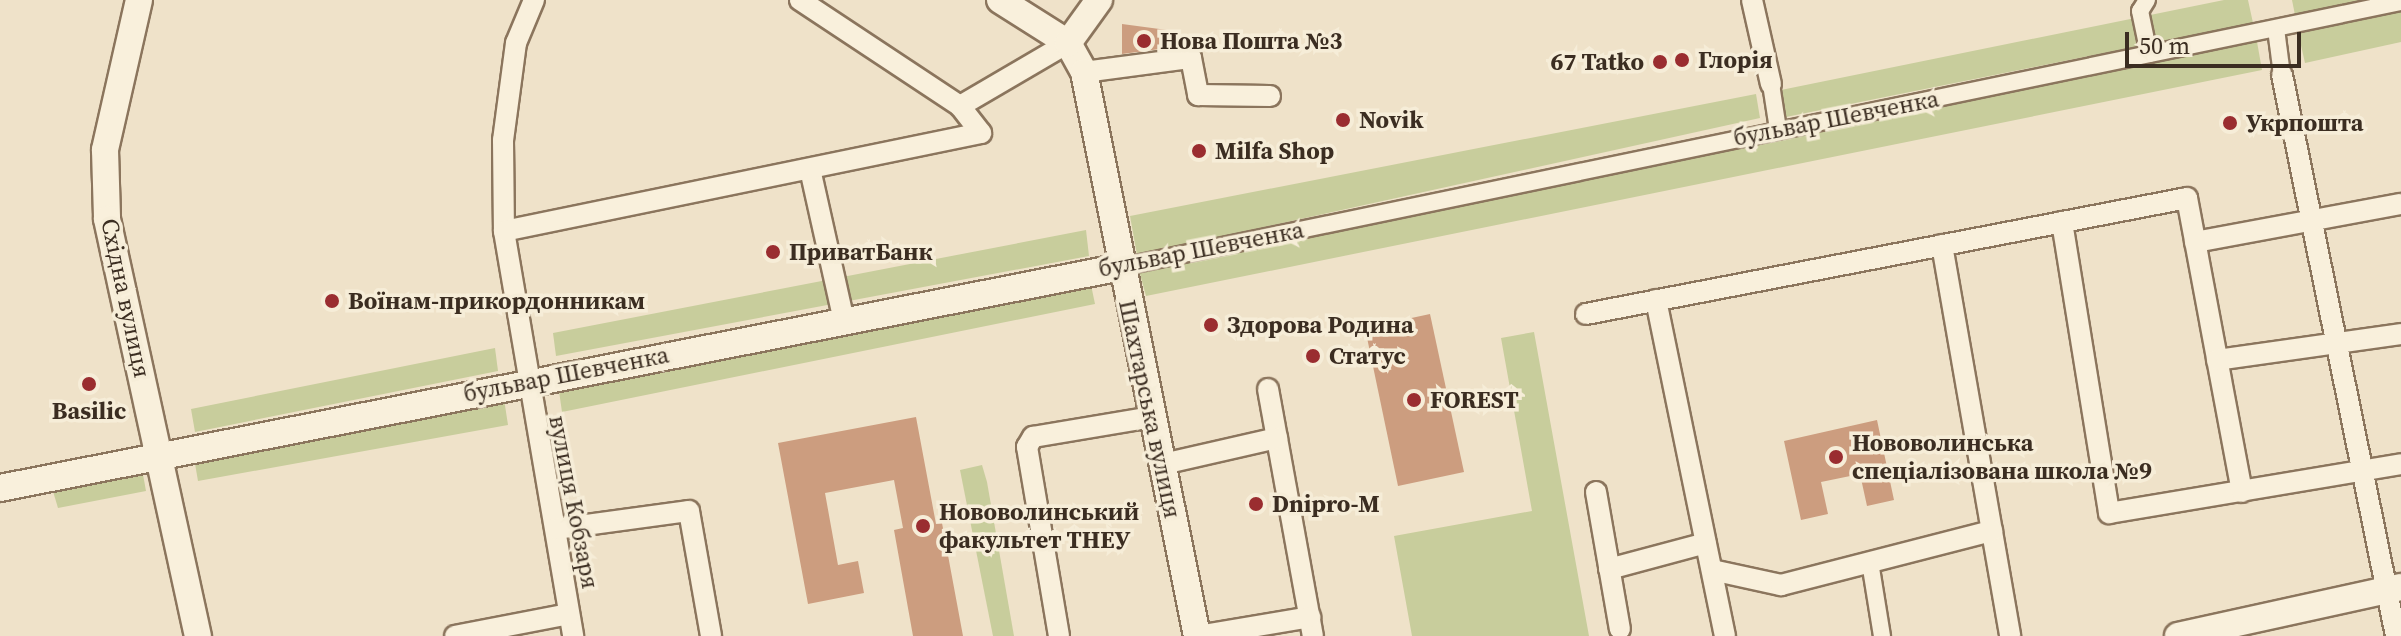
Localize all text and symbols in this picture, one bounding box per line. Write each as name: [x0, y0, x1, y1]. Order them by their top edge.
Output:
scale bar: [2129, 16, 2305, 66]
place label: Нова Пошта №3: [1160, 27, 1343, 55]
text: 50 m: [2139, 29, 2190, 62]
marker: Нова Пошта №3: [1135, 32, 1153, 50]
place label: Глорія: [1698, 46, 1773, 74]
place label: 67 Tatko: [1550, 48, 1644, 76]
marker: Глорія: [1673, 51, 1691, 69]
marker: 67 Tatko: [1651, 53, 1669, 71]
street label: бульвар Шевченка: [1731, 84, 1941, 152]
place label: Novik: [1359, 106, 1424, 134]
place label: Укрпошта: [2246, 109, 2364, 137]
marker: Novik: [1334, 111, 1352, 129]
marker: Укрпошта: [2221, 114, 2239, 132]
place label: Milfa Shop: [1215, 137, 1334, 165]
marker: Milfa Shop: [1190, 142, 1208, 160]
street label: бульвар Шевченка: [1096, 215, 1306, 283]
street label: Східна вулиця: [95, 216, 157, 380]
place label: ПриватБанк: [789, 238, 933, 266]
marker: ПриватБанк: [764, 243, 782, 261]
place label: Воїнам-прикордонникам: [348, 287, 645, 315]
marker: Воїнам-прикордонникам: [323, 292, 341, 310]
street label: Шахтарська вулиця: [1113, 297, 1187, 521]
place label: Здорова Родина: [1227, 311, 1414, 339]
marker: Здорова Родина: [1202, 316, 1220, 334]
street label: бульвар Шевченка: [461, 340, 671, 408]
place label: Статус: [1329, 342, 1406, 370]
marker: Статус: [1304, 347, 1322, 365]
marker: Basilic: [80, 375, 98, 393]
place label: FOREST: [1430, 386, 1519, 414]
marker: FOREST: [1405, 391, 1423, 409]
place label: Basilic: [52, 397, 126, 425]
street label: вулиця Кобзаря: [543, 413, 605, 591]
place label: Нововолинська спеціалізована школа №9: [1852, 429, 2152, 485]
marker: Нововолинська спеціалізована школа №9: [1827, 448, 1845, 466]
place label: Dnipro-M: [1272, 490, 1380, 518]
marker: Dnipro-M: [1247, 495, 1265, 513]
place label: Нововолинський факультет ТНЕУ: [939, 498, 1139, 554]
marker: Нововолинський факультет ТНЕУ: [914, 517, 932, 535]

